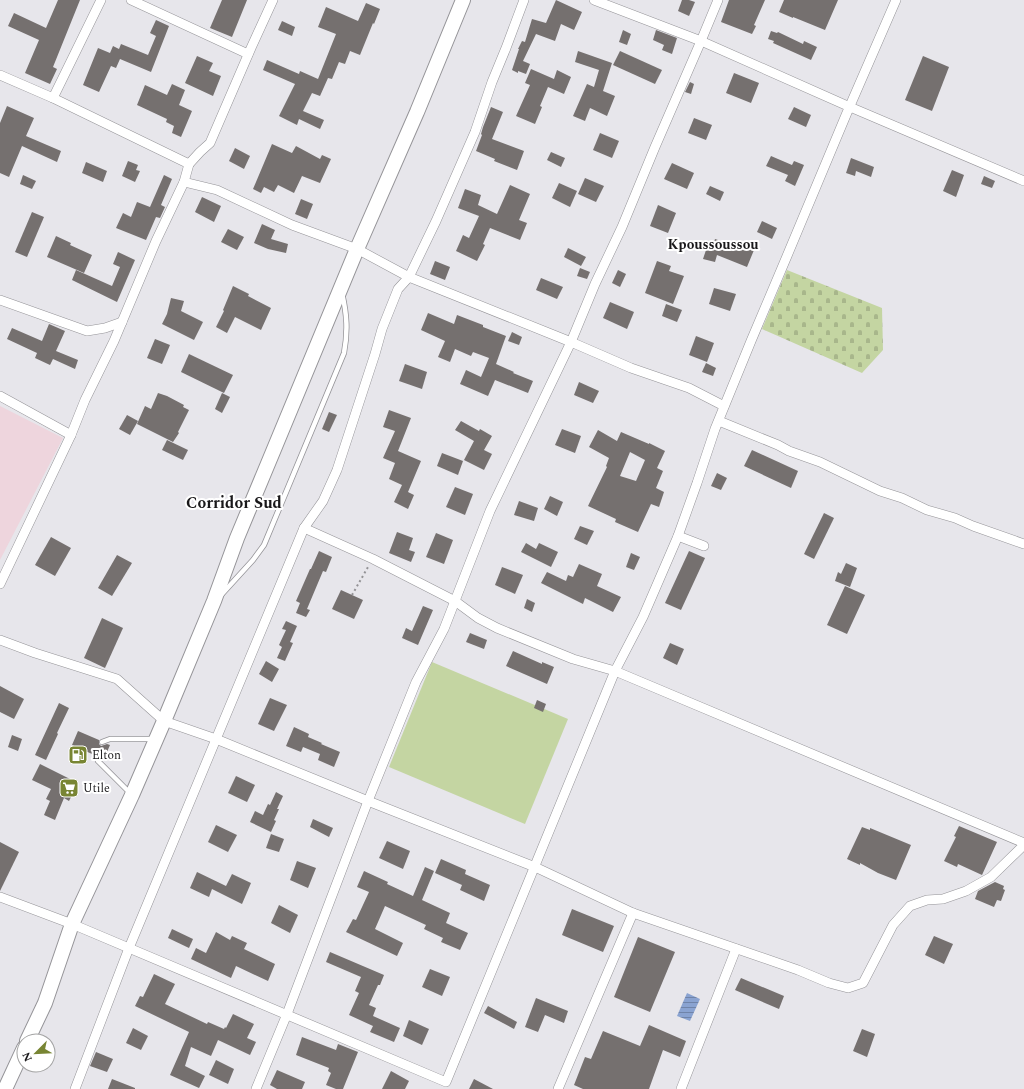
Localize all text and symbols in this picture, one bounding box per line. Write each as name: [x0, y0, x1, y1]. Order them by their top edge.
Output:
district label: Kpoussoussou: [667, 234, 759, 255]
district label: Corridor Sud: [186, 491, 282, 515]
fuel station icon: Elton: [67, 744, 89, 766]
place label: Elton: [92, 746, 121, 765]
supermarket icon: Utile: [58, 777, 80, 799]
place label: Utile: [83, 779, 110, 798]
north arrow: [16, 1033, 56, 1073]
text: N: [18, 1049, 37, 1064]

